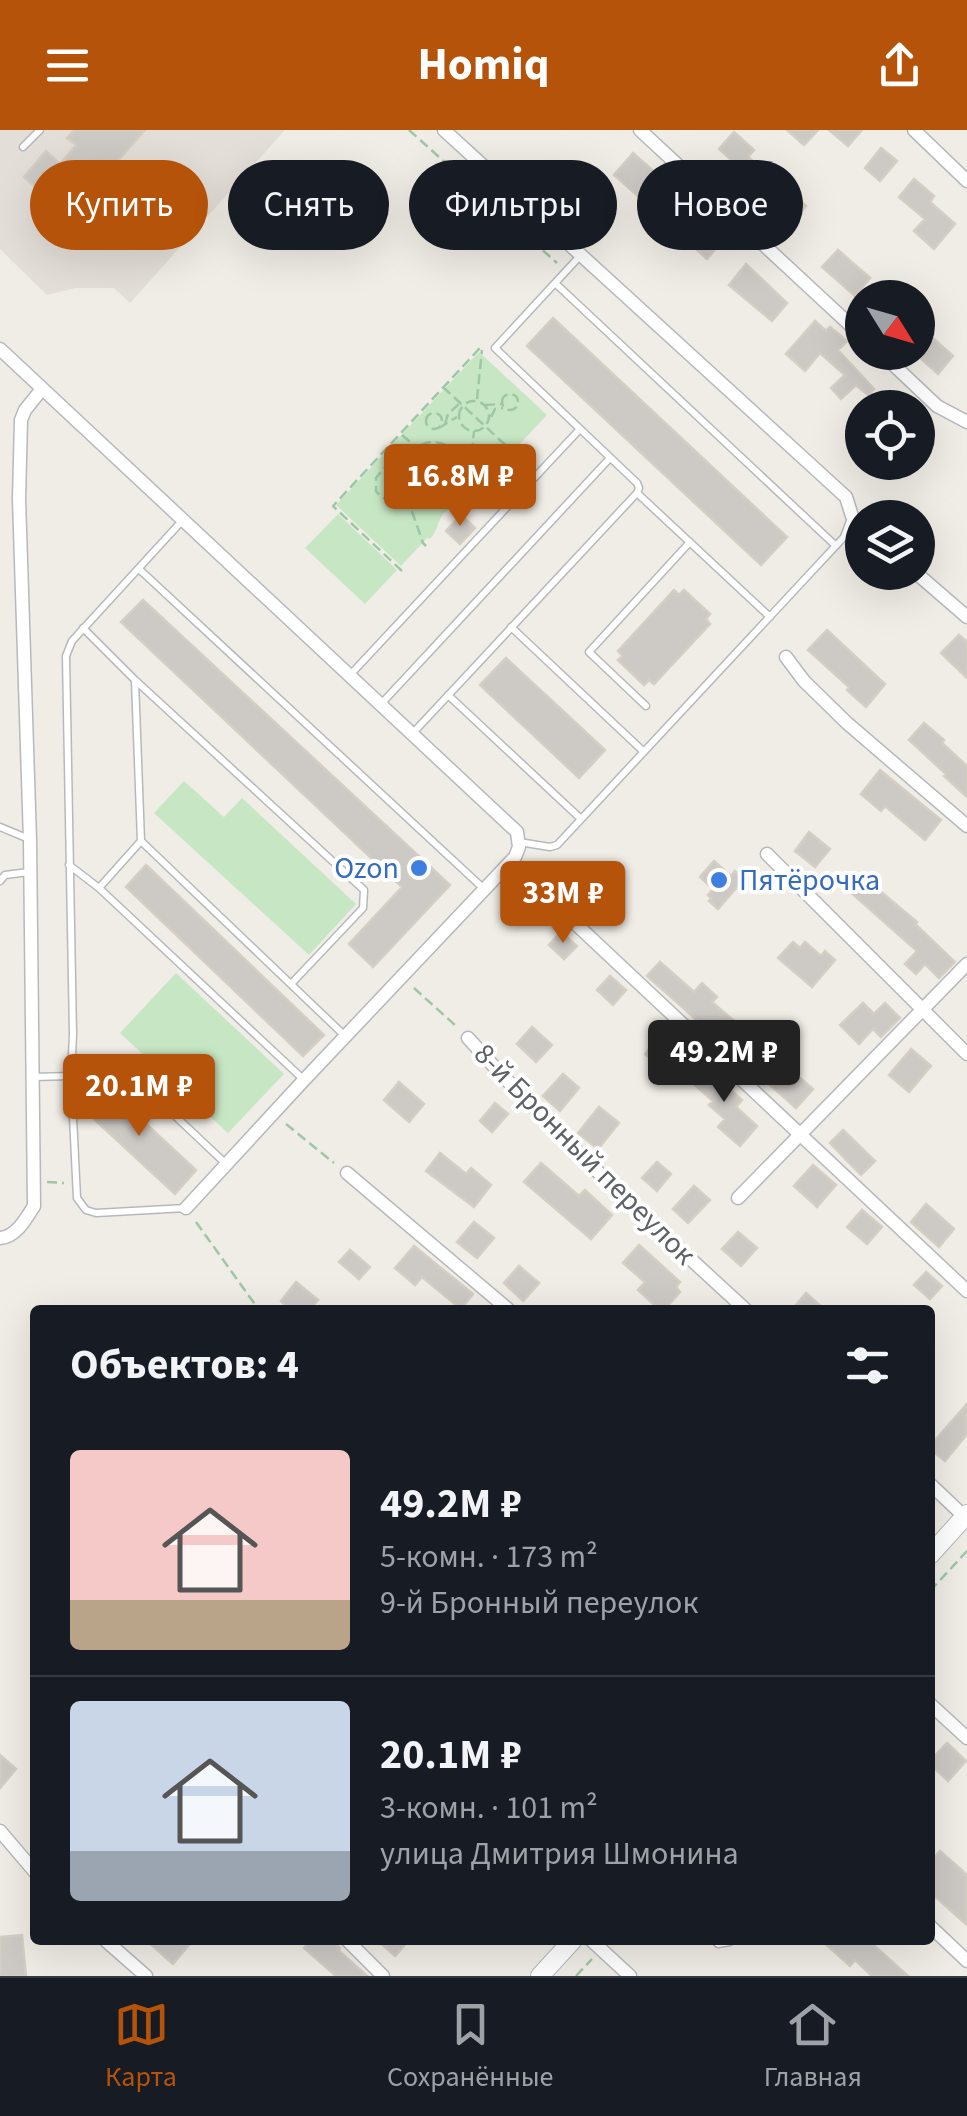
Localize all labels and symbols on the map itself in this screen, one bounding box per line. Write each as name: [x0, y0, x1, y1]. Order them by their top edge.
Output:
north arrow: [845, 280, 935, 370]
pin: 16.8M ₽: [368, 444, 552, 529]
place label: Ozon: [334, 847, 399, 890]
marker: Ozon: [408, 857, 430, 879]
place label: Пятёрочка: [739, 859, 880, 902]
pin: 33M ₽: [493, 861, 633, 946]
marker: Пятёрочка: [708, 869, 730, 891]
pin: 49.2M ₽: [632, 1020, 816, 1105]
street label: 8-й Бронный переулок: [464, 1034, 705, 1275]
pin: 20.1M ₽: [47, 1054, 231, 1139]

